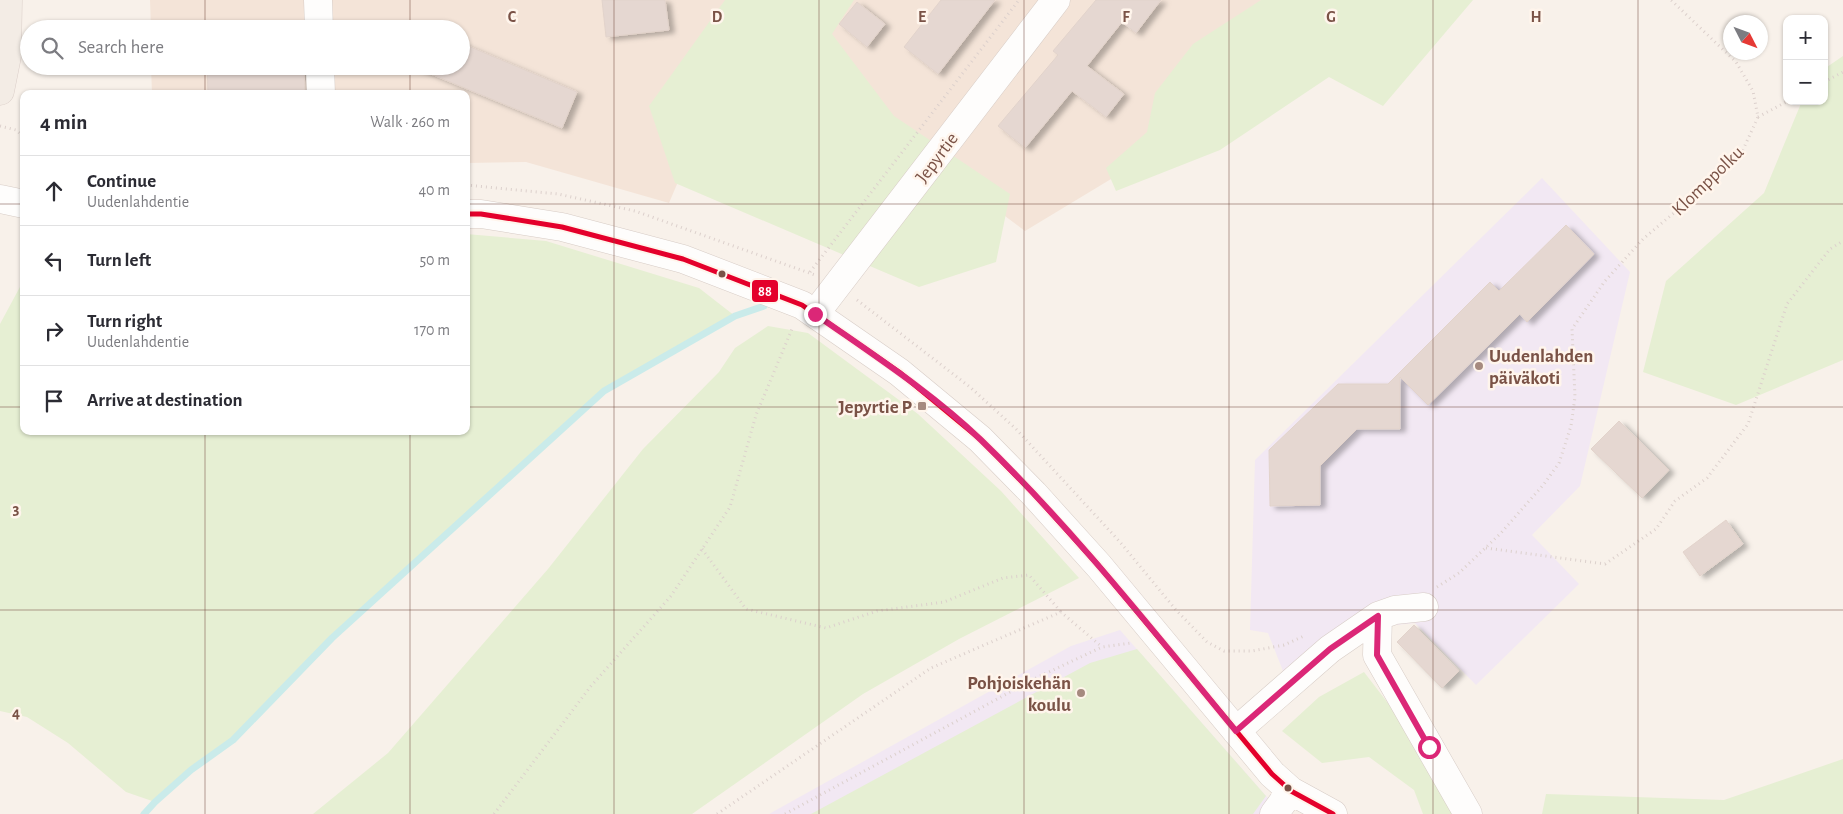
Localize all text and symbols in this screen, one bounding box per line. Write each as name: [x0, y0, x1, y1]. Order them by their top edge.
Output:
text: C: [508, 9, 517, 25]
text: D: [712, 9, 723, 25]
text: E: [918, 9, 926, 25]
text: F: [1122, 9, 1130, 25]
text: G: [1326, 9, 1336, 25]
text: H: [1530, 9, 1542, 25]
north arrow: [1723, 15, 1768, 60]
map controls: [1783, 15, 1828, 105]
button: +: [1783, 15, 1828, 60]
search box: [20, 20, 470, 75]
icon: search: [38, 34, 66, 62]
text: Search here: [78, 38, 164, 57]
button: −: [1783, 60, 1828, 105]
text: 4 min: [40, 112, 87, 133]
text: Walk · 260 m: [370, 114, 450, 130]
street label: Jepyrtie: [912, 129, 962, 187]
street label: Klomppolku: [1669, 142, 1748, 220]
text: Continue: [87, 172, 156, 191]
icon: ahead: [40, 177, 68, 205]
text: 40 m: [418, 182, 450, 198]
text: Uudenlahdentie: [87, 194, 189, 210]
icon: left: [40, 247, 68, 275]
text: Turn left: [87, 251, 151, 270]
text: 50 m: [419, 252, 450, 268]
unlabelled marker: [717, 269, 727, 279]
line badge: 88: [751, 279, 779, 303]
text: 88: [758, 285, 772, 299]
route end: [804, 303, 827, 326]
text: Turn right: [87, 312, 162, 331]
icon: right: [40, 317, 68, 345]
text: 170 m: [414, 322, 450, 338]
text: Uudenlahdentie: [87, 334, 189, 350]
place label: Uudenlahden päiväkoti: [1489, 347, 1593, 388]
marker: Uudenlahden päiväkoti: [1473, 360, 1485, 372]
icon: arrive: [40, 387, 68, 415]
text: Arrive at destination: [87, 391, 243, 410]
place label: Jepyrtie P: [839, 398, 912, 417]
marker: Jepyrtie P: [916, 400, 928, 412]
text: 3: [13, 501, 20, 517]
place label: Pohjoiskehän koulu: [967, 674, 1071, 715]
marker: Pohjoiskehän koulu: [1075, 687, 1087, 699]
text: 4: [12, 705, 20, 721]
route start: [1418, 736, 1441, 759]
unlabelled marker: [1283, 783, 1293, 793]

